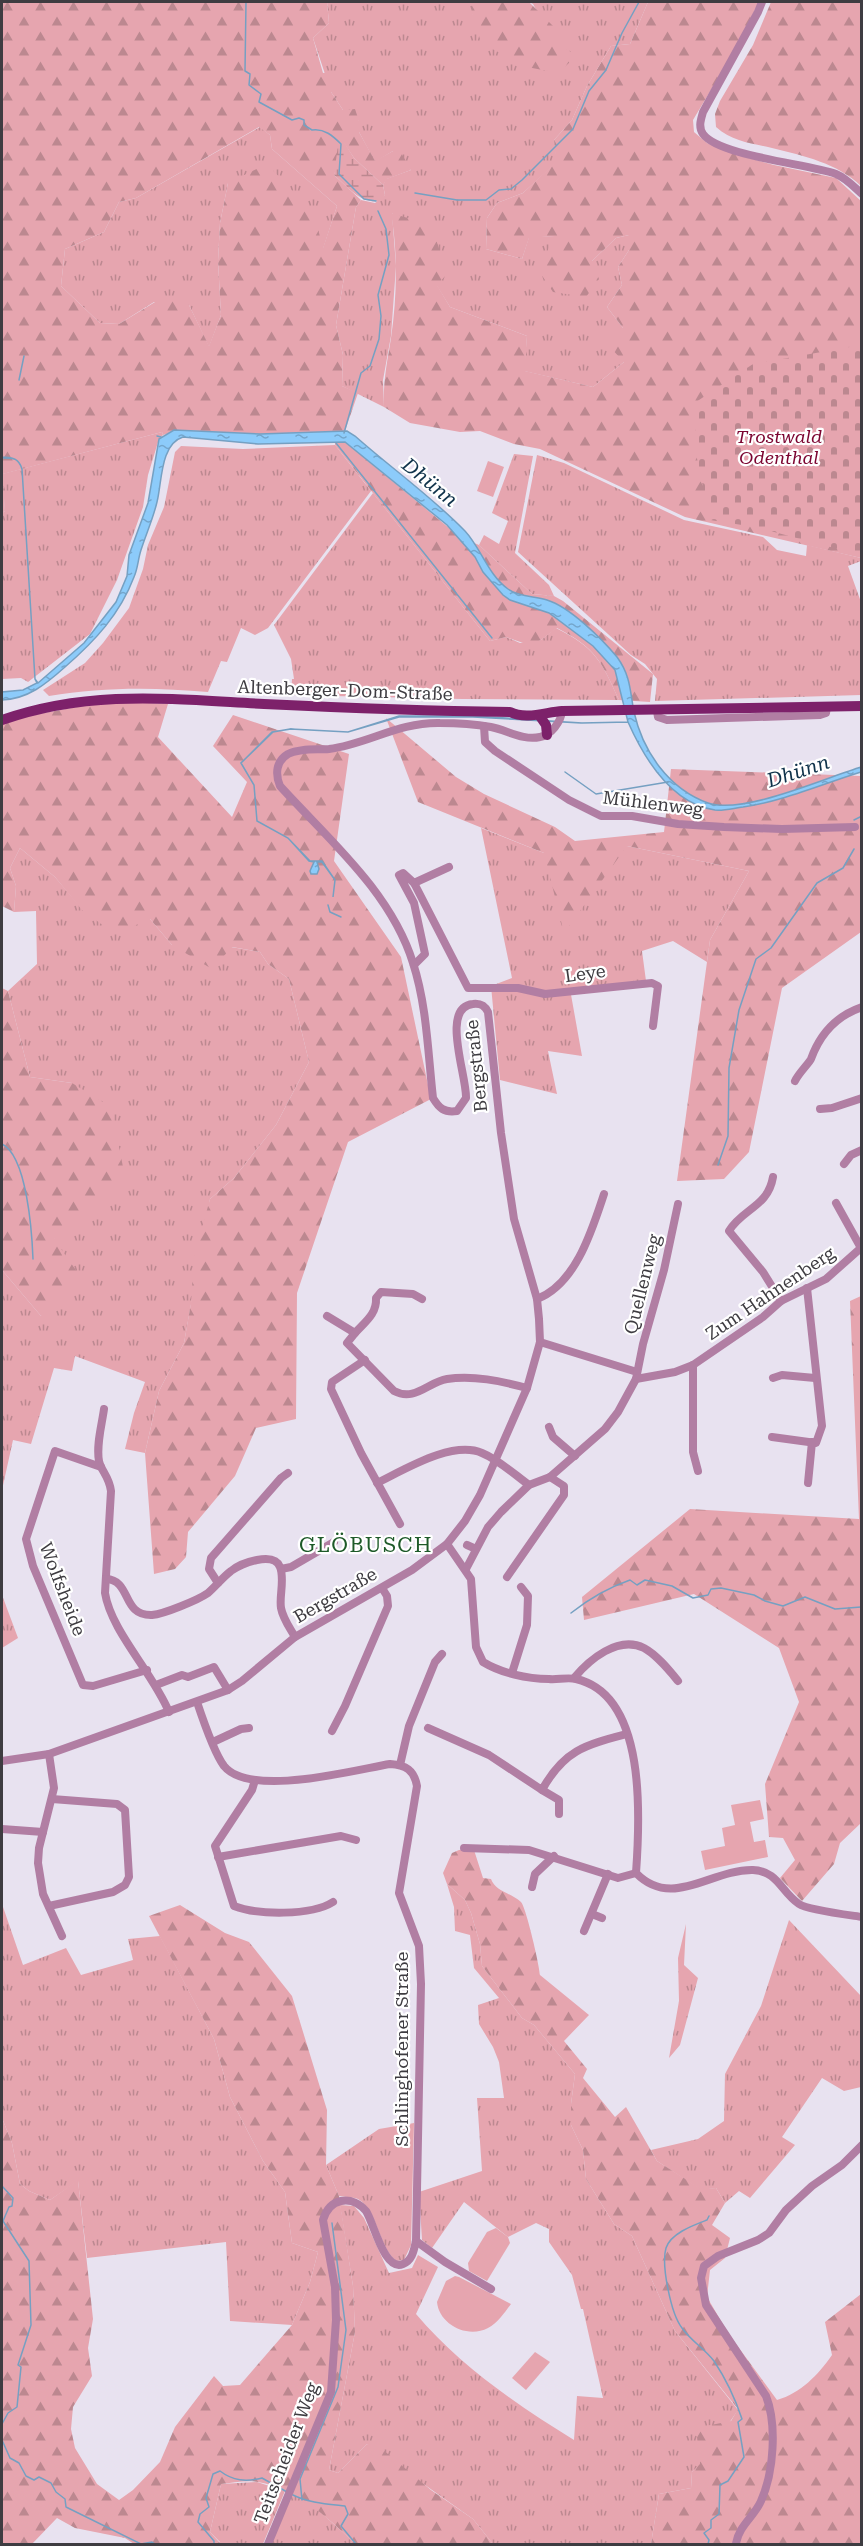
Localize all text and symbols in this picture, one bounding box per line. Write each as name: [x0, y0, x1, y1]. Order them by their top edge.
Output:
park label: Trostwald Odenthal: [736, 426, 822, 468]
water label: Dhünn: [397, 452, 463, 512]
street label: Altenberger-Dom-Straße: [237, 676, 453, 704]
water label: Dhünn: [763, 750, 832, 793]
street label: Mühlenweg: [602, 786, 705, 820]
street label: Leye: [563, 960, 607, 986]
street label: Bergstraße: [461, 1019, 491, 1113]
street label: Quellenweg: [619, 1231, 665, 1336]
street label: Zum Hahnenberg: [701, 1242, 839, 1344]
district label: GLÖBUSCH: [299, 1532, 433, 1557]
street label: Wolfsheide: [36, 1539, 90, 1639]
street label: Bergstraße: [290, 1563, 380, 1627]
street label: Schlinghofener Straße: [391, 1952, 412, 2146]
street label: Teitscheider Weg: [249, 2379, 323, 2527]

